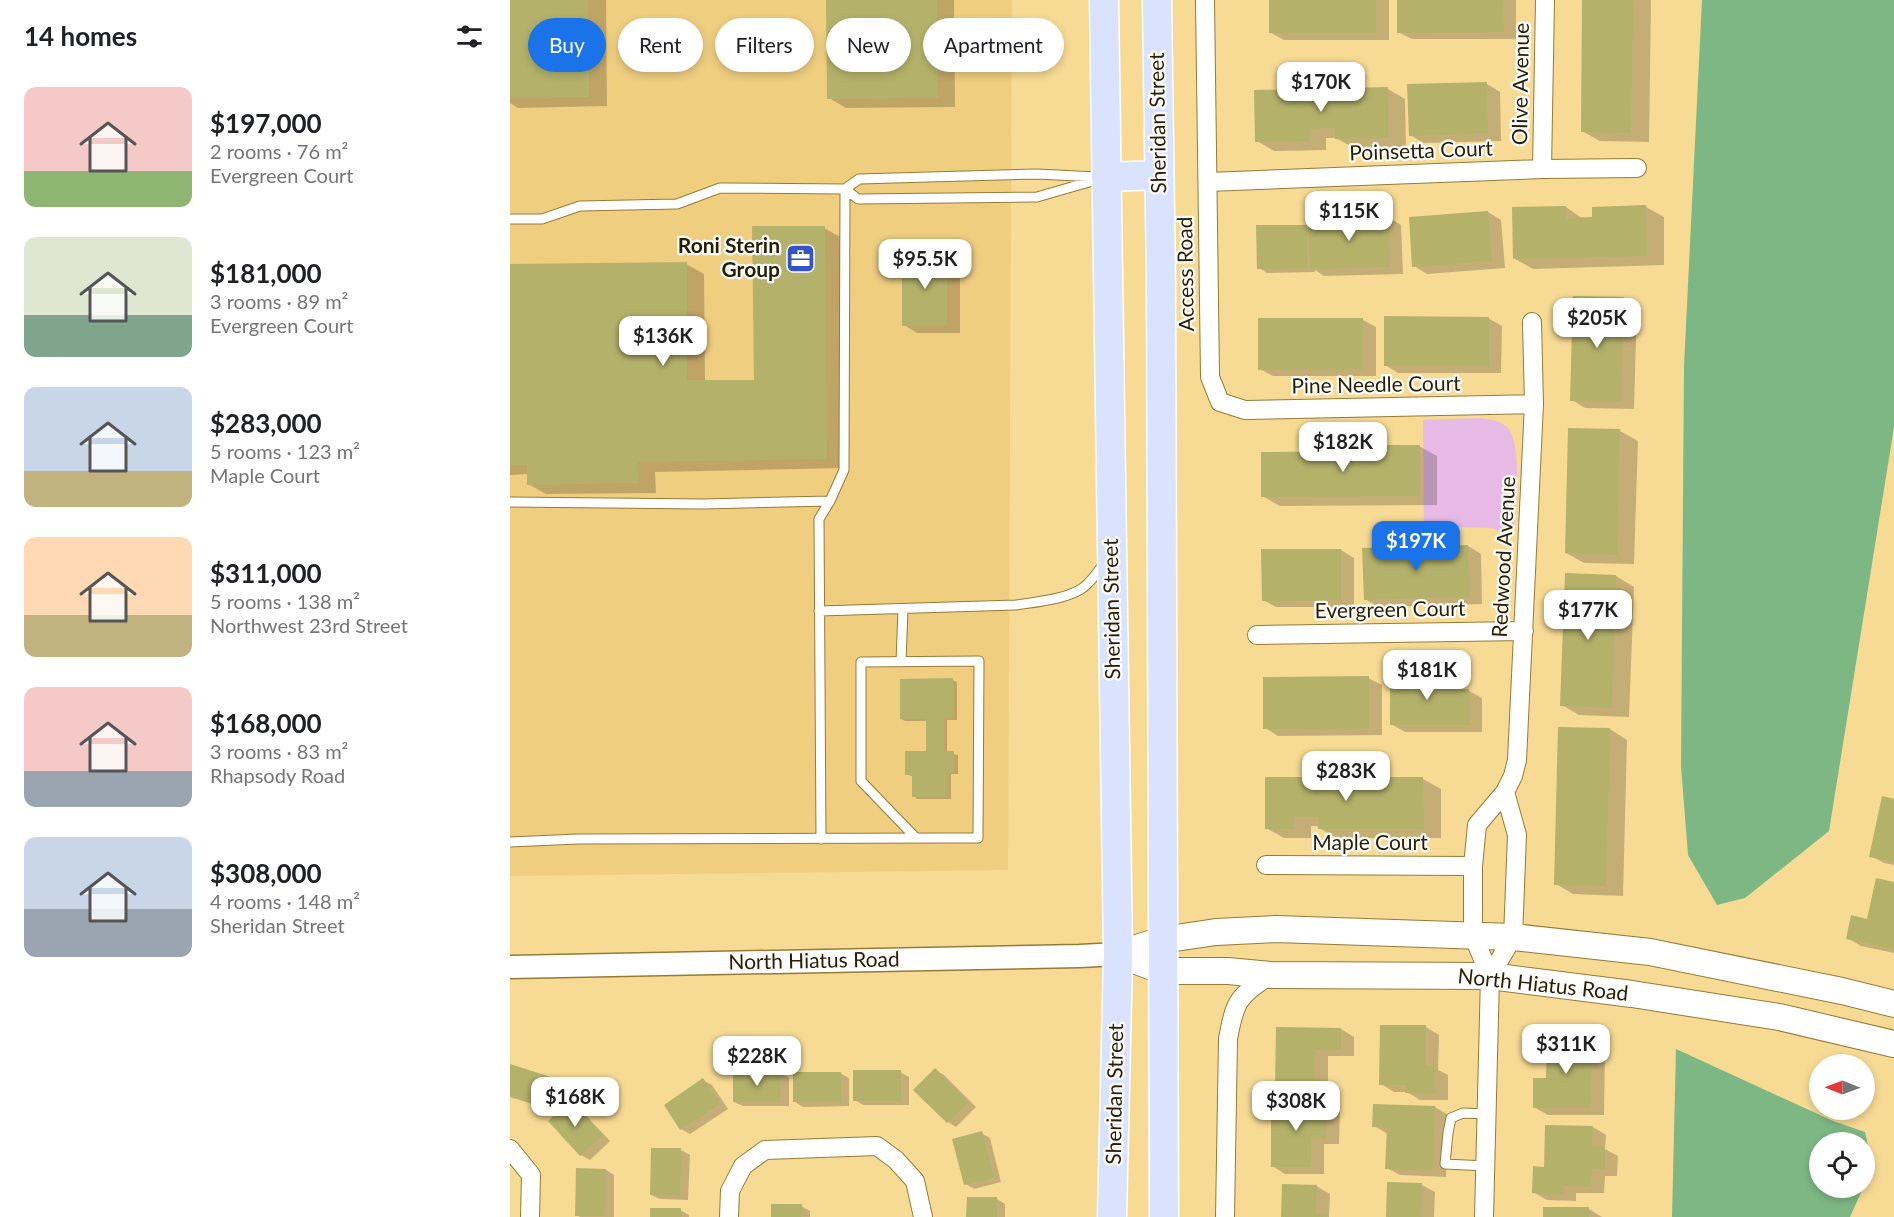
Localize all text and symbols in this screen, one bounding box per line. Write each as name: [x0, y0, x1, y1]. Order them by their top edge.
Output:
chip: Buy: [528, 18, 606, 72]
chip: Rent: [618, 18, 703, 72]
chip: Filters: [715, 18, 814, 72]
chip: New: [826, 18, 911, 72]
chip: Apartment: [923, 18, 1064, 72]
text: 14 homes: [24, 20, 137, 52]
icon: filters: [453, 20, 486, 53]
street label: Olive Avenue: [1506, 23, 1533, 145]
street label: Sheridan Street: [1143, 52, 1170, 194]
pin: $170K: [1279, 62, 1363, 113]
text: $170K: [1291, 69, 1351, 93]
text: $197,000: [210, 107, 322, 139]
icon: home: [72, 111, 144, 183]
street label: Poinsetta Court: [1349, 134, 1494, 164]
text: 2 rooms · 76 m²: [210, 139, 348, 163]
text: Evergreen Court: [210, 163, 354, 187]
pin: $115K: [1307, 191, 1391, 242]
text: $115K: [1319, 198, 1379, 222]
street label: Access Road: [1171, 216, 1198, 332]
place label: Roni Sterin Group: [678, 232, 780, 281]
pin: $95.5K: [876, 239, 974, 290]
office icon: Roni Sterin Group: [785, 242, 817, 274]
text: $95.5K: [893, 246, 957, 270]
text: $181,000: [210, 257, 322, 289]
icon: home: [72, 261, 144, 333]
text: 3 rooms · 89 m²: [210, 289, 348, 313]
pin: $205K: [1555, 298, 1639, 349]
text: $205K: [1567, 305, 1627, 329]
text: Evergreen Court: [210, 313, 354, 337]
pin: $136K: [621, 316, 705, 367]
text: $136K: [633, 323, 693, 347]
street label: Pine Needle Court: [1291, 370, 1461, 397]
text: $283,000: [210, 407, 322, 439]
icon: home: [72, 411, 144, 483]
pin: $182K: [1301, 422, 1385, 473]
text: $182K: [1313, 429, 1373, 453]
text: 5 rooms · 123 m²: [210, 439, 360, 463]
text: Maple Court: [210, 463, 320, 487]
street label: Redwood Avenue: [1486, 476, 1519, 638]
pin: $197K: [1374, 521, 1458, 572]
text: $197K: [1386, 528, 1446, 552]
street label: Sheridan Street: [1097, 538, 1124, 680]
text: $311,000: [210, 557, 322, 589]
icon: home: [72, 561, 144, 633]
text: 5 rooms · 138 m²: [210, 589, 360, 613]
pin: $177K: [1546, 590, 1630, 641]
street label: Evergreen Court: [1314, 595, 1466, 622]
text: $177K: [1558, 597, 1618, 621]
text: Northwest 23rd Street: [210, 613, 408, 637]
pin: $181K: [1385, 650, 1469, 701]
text: $181K: [1397, 657, 1457, 681]
text: $168,000: [210, 707, 322, 739]
icon: home: [72, 711, 144, 783]
text: 3 rooms · 83 m²: [210, 739, 348, 763]
pin: $283K: [1304, 751, 1388, 802]
text: $283K: [1316, 758, 1376, 782]
text: Rhapsody Road: [210, 763, 345, 787]
street label: Maple Court: [1312, 829, 1428, 854]
text: $308,000: [210, 857, 322, 889]
icon: home: [72, 861, 144, 933]
text: 4 rooms · 148 m²: [210, 889, 360, 913]
text: Sheridan Street: [210, 913, 345, 937]
street label: North Hiatus Road: [728, 946, 900, 973]
street label: North Hiatus Road: [1457, 962, 1630, 1005]
street label: Sheridan Street: [1100, 1023, 1127, 1165]
pin: $311K: [1524, 1024, 1608, 1075]
text: $311K: [1536, 1031, 1596, 1055]
pin: $228K: [715, 1036, 799, 1087]
text: $228K: [727, 1043, 787, 1067]
north arrow: [1809, 1054, 1875, 1120]
map controls: [1809, 1054, 1875, 1198]
pin: $168K: [533, 1077, 617, 1128]
pin: $308K: [1254, 1081, 1338, 1132]
text: $168K: [545, 1084, 605, 1108]
text: $308K: [1266, 1088, 1326, 1112]
button: locate: [1809, 1132, 1875, 1198]

